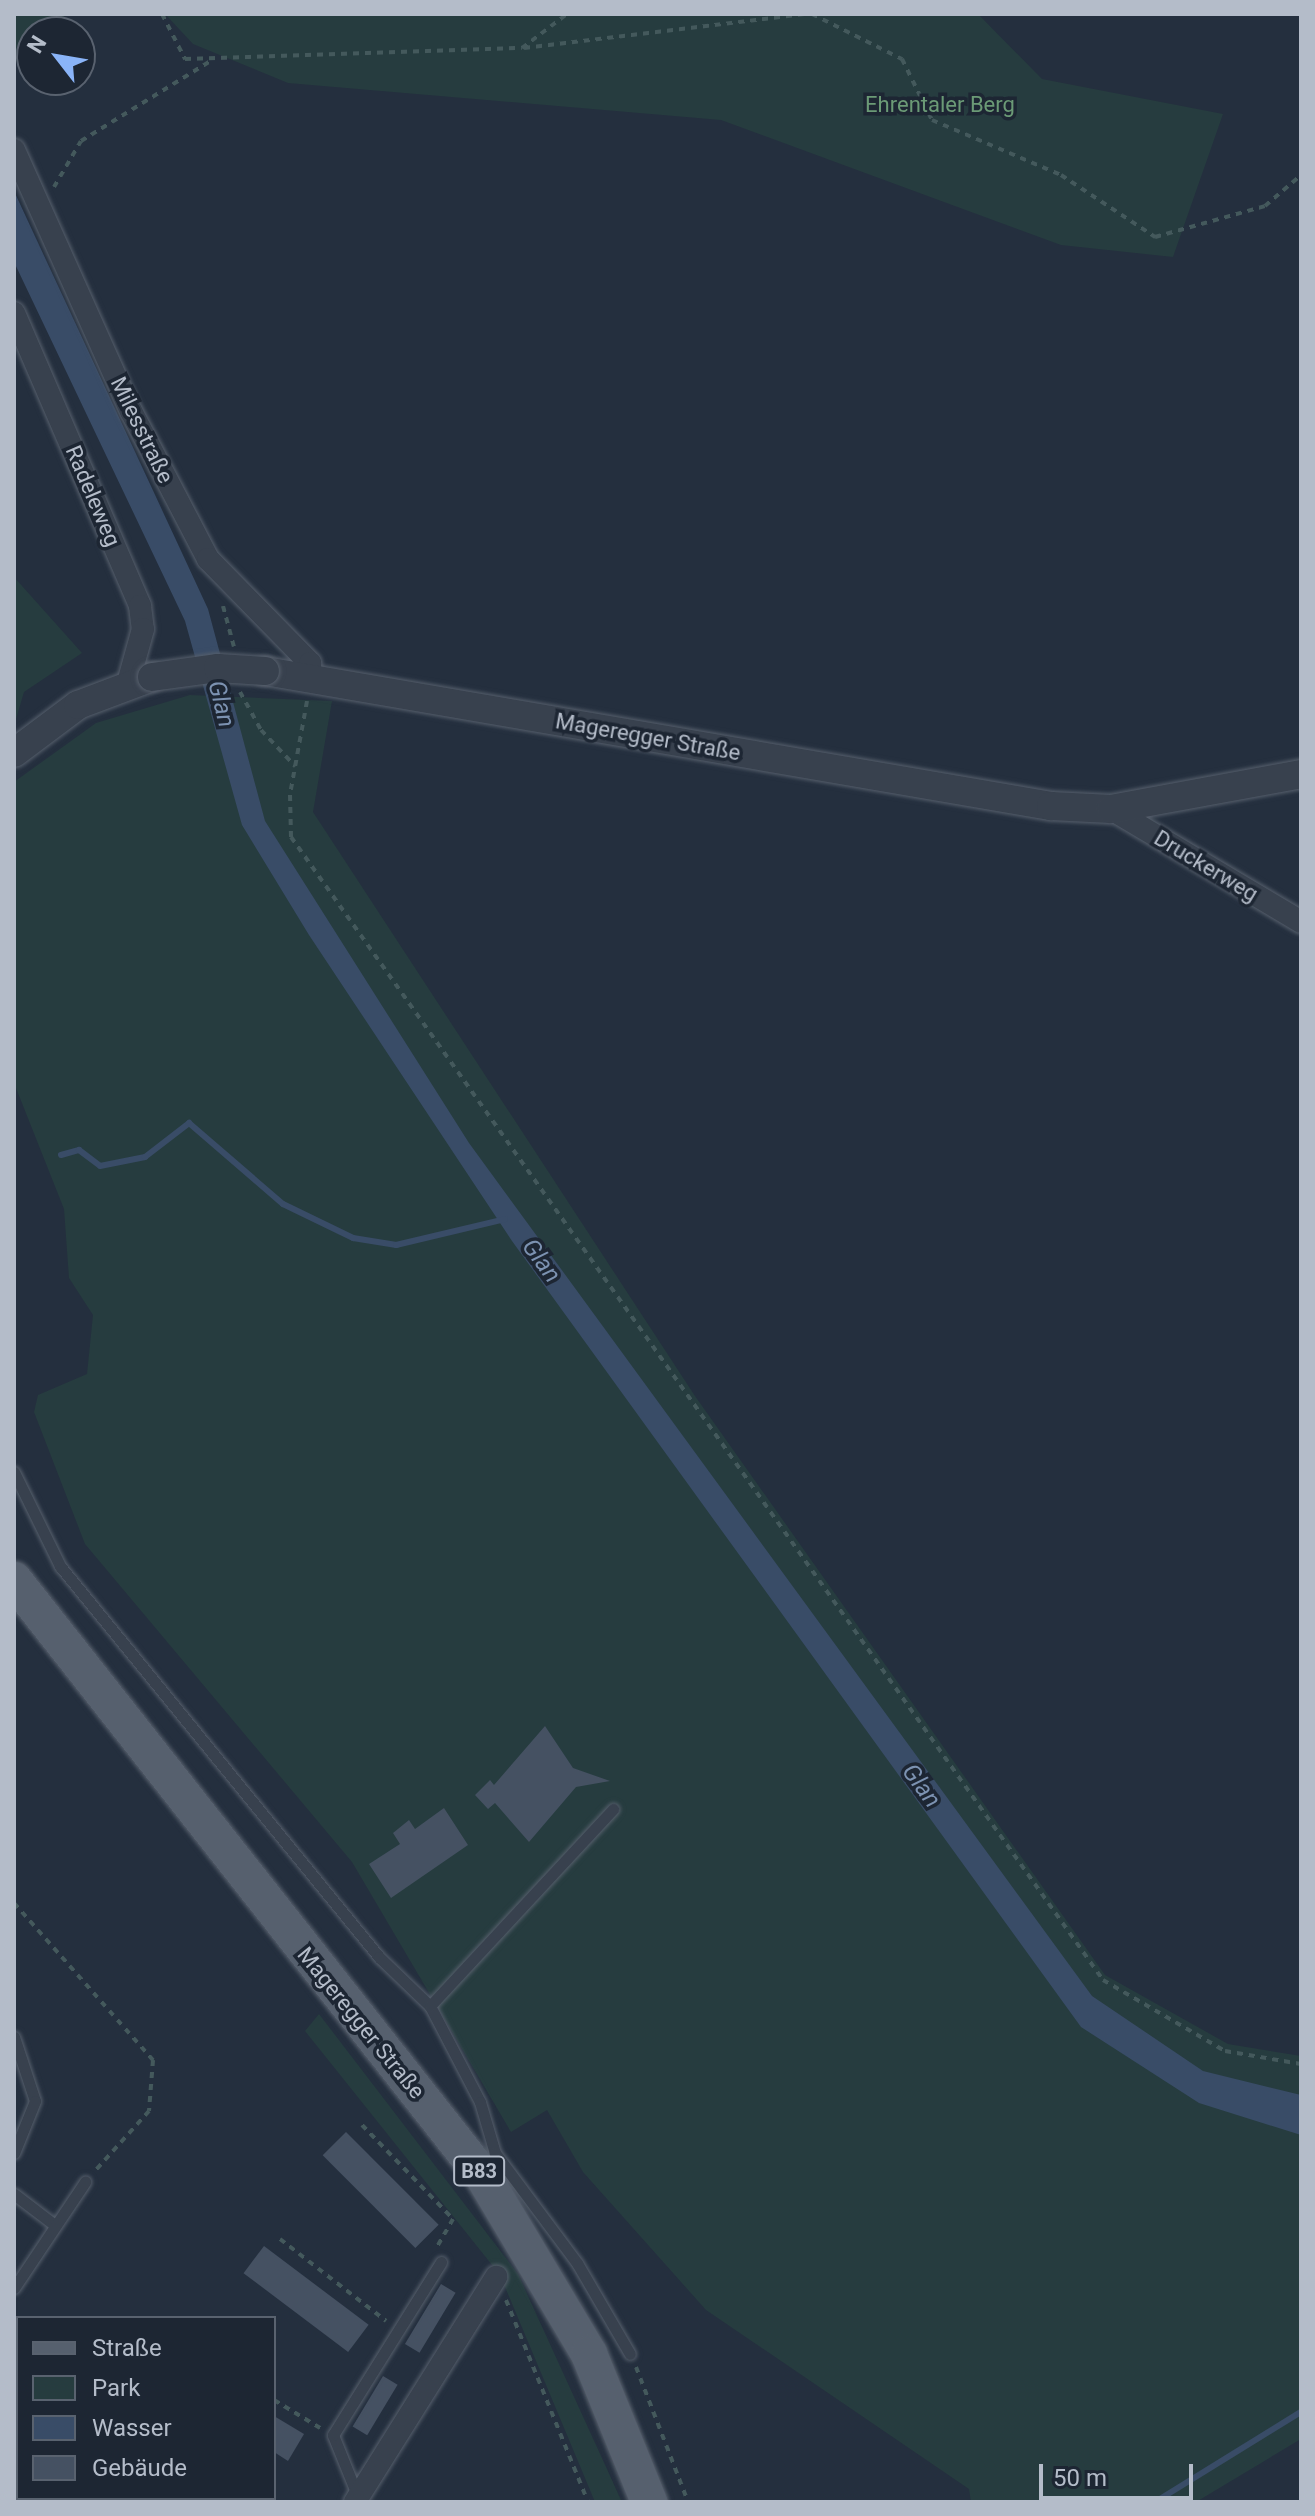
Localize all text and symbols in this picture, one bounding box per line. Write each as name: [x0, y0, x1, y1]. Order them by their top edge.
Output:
north arrow: [16, 16, 96, 96]
text: N: [22, 31, 51, 58]
park label: Ehrentaler Berg: [865, 92, 1015, 118]
street label: Milesstraße: [105, 372, 179, 488]
street label: Radeleweg: [60, 442, 126, 550]
water label: Glan: [201, 678, 241, 730]
street label: Mageregger Straße: [553, 708, 743, 766]
street label: Druckerweg: [1149, 825, 1263, 907]
water label: Glan: [516, 1234, 566, 1288]
water label: Glan: [896, 1759, 946, 1813]
street label: Mageregger Straße: [292, 1942, 430, 2104]
road number: B83: [453, 2155, 505, 2187]
legend: [16, 2316, 276, 2500]
text: Straße: [92, 2334, 162, 2362]
text: Park: [92, 2374, 140, 2402]
text: Wasser: [92, 2414, 172, 2442]
scale bar: [1043, 2448, 1197, 2498]
text: Gebäude: [92, 2454, 187, 2482]
text: 50 m: [1053, 2464, 1107, 2492]

